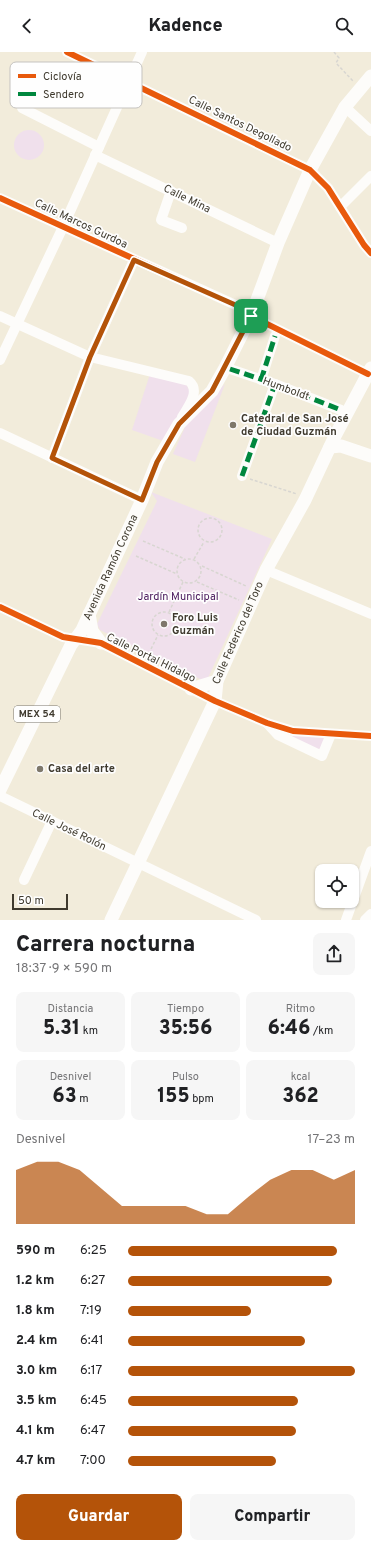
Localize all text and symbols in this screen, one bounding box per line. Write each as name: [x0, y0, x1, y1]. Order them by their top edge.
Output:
icon: back: [16, 15, 38, 37]
text: Kadence: [148, 15, 223, 38]
icon: search: [333, 15, 355, 37]
legend: [10, 62, 142, 108]
text: Ciclovía: [43, 70, 82, 84]
text: Sendero: [43, 88, 84, 102]
street label: Calle Santos Degollado: [186, 93, 294, 155]
street label: Calle Mina: [161, 182, 213, 217]
street label: Calle Marcos Gurdoa: [32, 196, 130, 252]
pin: [234, 299, 268, 333]
icon: arrive: [240, 305, 262, 327]
street label: Humboldt: [261, 374, 311, 404]
place label: Catedral de San José de Ciudad Guzmán: [241, 412, 349, 439]
marker: Catedral de San José de Ciudad Guzmán: [228, 420, 238, 430]
street label: Avenida Ramón Corona: [80, 512, 141, 623]
street label: Calle Federico del Toro: [209, 579, 267, 687]
park label: Jardín Municipal: [137, 590, 219, 604]
place label: Foro Luis Guzmán: [172, 611, 218, 638]
marker: Foro Luis Guzmán: [159, 619, 169, 629]
street label: Calle Portal Hidalgo: [104, 630, 198, 686]
road number: MEX 54: [14, 706, 60, 722]
place label: Casa del arte: [48, 762, 115, 776]
marker: Casa del arte: [35, 764, 45, 774]
street label: Calle José Rolón: [29, 806, 109, 854]
map controls: [315, 864, 359, 908]
button: locate: [315, 864, 359, 908]
scale bar: [12, 892, 68, 911]
text: 50 m: [18, 894, 44, 908]
text: Carrera nocturna: [16, 932, 195, 959]
button: share: [313, 933, 355, 975]
text: 18:37 · 9 × 590 m: [16, 961, 112, 977]
text: Distancia: [48, 1002, 93, 1016]
text: Tiempo: [167, 1002, 204, 1016]
text: Ritmo: [286, 1002, 315, 1016]
text: 5.31: [43, 1016, 80, 1042]
text: 35:56: [159, 1016, 212, 1042]
text: 6:46: [268, 1016, 310, 1042]
text: km: [80, 1024, 98, 1038]
text: /km: [310, 1024, 333, 1038]
text: Desnivel: [50, 1070, 91, 1084]
text: Pulso: [172, 1070, 199, 1084]
text: kcal: [291, 1070, 310, 1084]
text: 63: [52, 1084, 77, 1110]
text: 155: [157, 1084, 190, 1110]
text: 362: [282, 1084, 319, 1110]
text: m: [77, 1092, 89, 1106]
text: bpm: [190, 1092, 214, 1106]
text: Desnivel: [16, 1132, 65, 1148]
text: 17–23 m: [308, 1132, 355, 1148]
text: 590 m: [16, 1243, 55, 1259]
text: 6:25: [80, 1243, 107, 1259]
text: 1.2 km: [16, 1273, 54, 1289]
text: 6:27: [80, 1273, 105, 1289]
text: 1.8 km: [16, 1303, 55, 1319]
text: 7:19: [80, 1303, 102, 1319]
text: 2.4 km: [16, 1333, 57, 1349]
text: 6:41: [80, 1333, 104, 1349]
text: 3.0 km: [16, 1363, 57, 1379]
text: 6:17: [80, 1363, 102, 1379]
text: 3.5 km: [16, 1393, 57, 1409]
text: 6:45: [80, 1393, 107, 1409]
text: 4.1 km: [16, 1423, 55, 1439]
text: 6:47: [80, 1423, 105, 1439]
text: 4.7 km: [16, 1453, 55, 1469]
text: 7:00: [80, 1453, 106, 1469]
button: Guardar: [16, 1494, 182, 1540]
button: Compartir: [190, 1494, 355, 1540]

